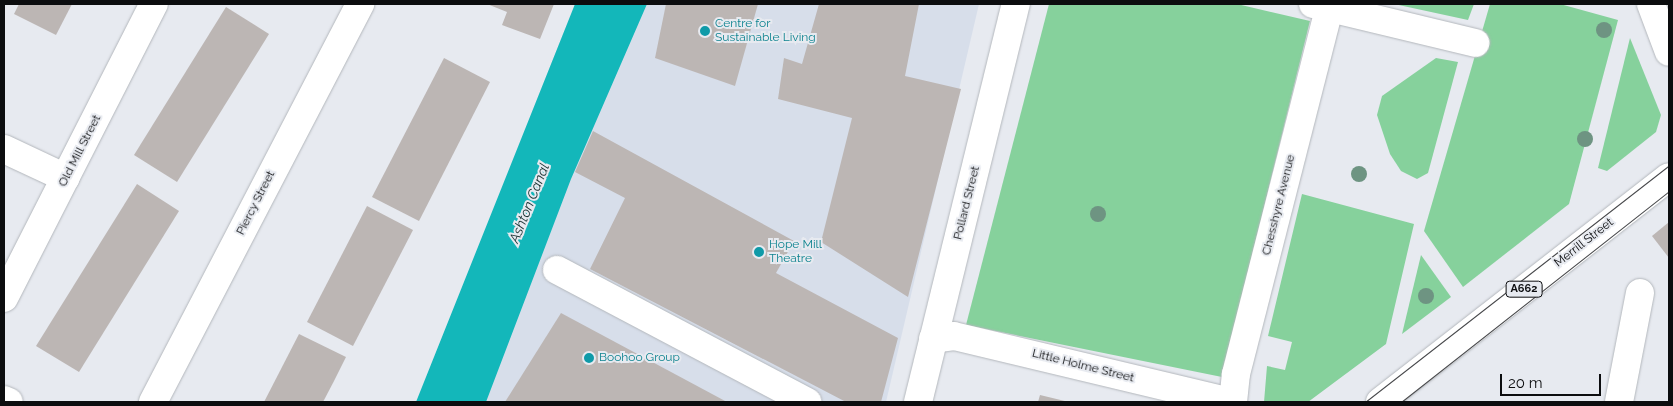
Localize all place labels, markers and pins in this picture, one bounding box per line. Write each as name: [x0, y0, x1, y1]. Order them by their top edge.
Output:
place label: Centre for Sustainable Living: [715, 17, 816, 45]
marker: Centre for Sustainable Living: [699, 25, 711, 37]
place label: Hope Mill Theatre: [769, 238, 822, 266]
marker: Hope Mill Theatre: [753, 246, 765, 258]
place label: Boohoo Group: [599, 351, 680, 365]
marker: Boohoo Group: [583, 352, 595, 364]

